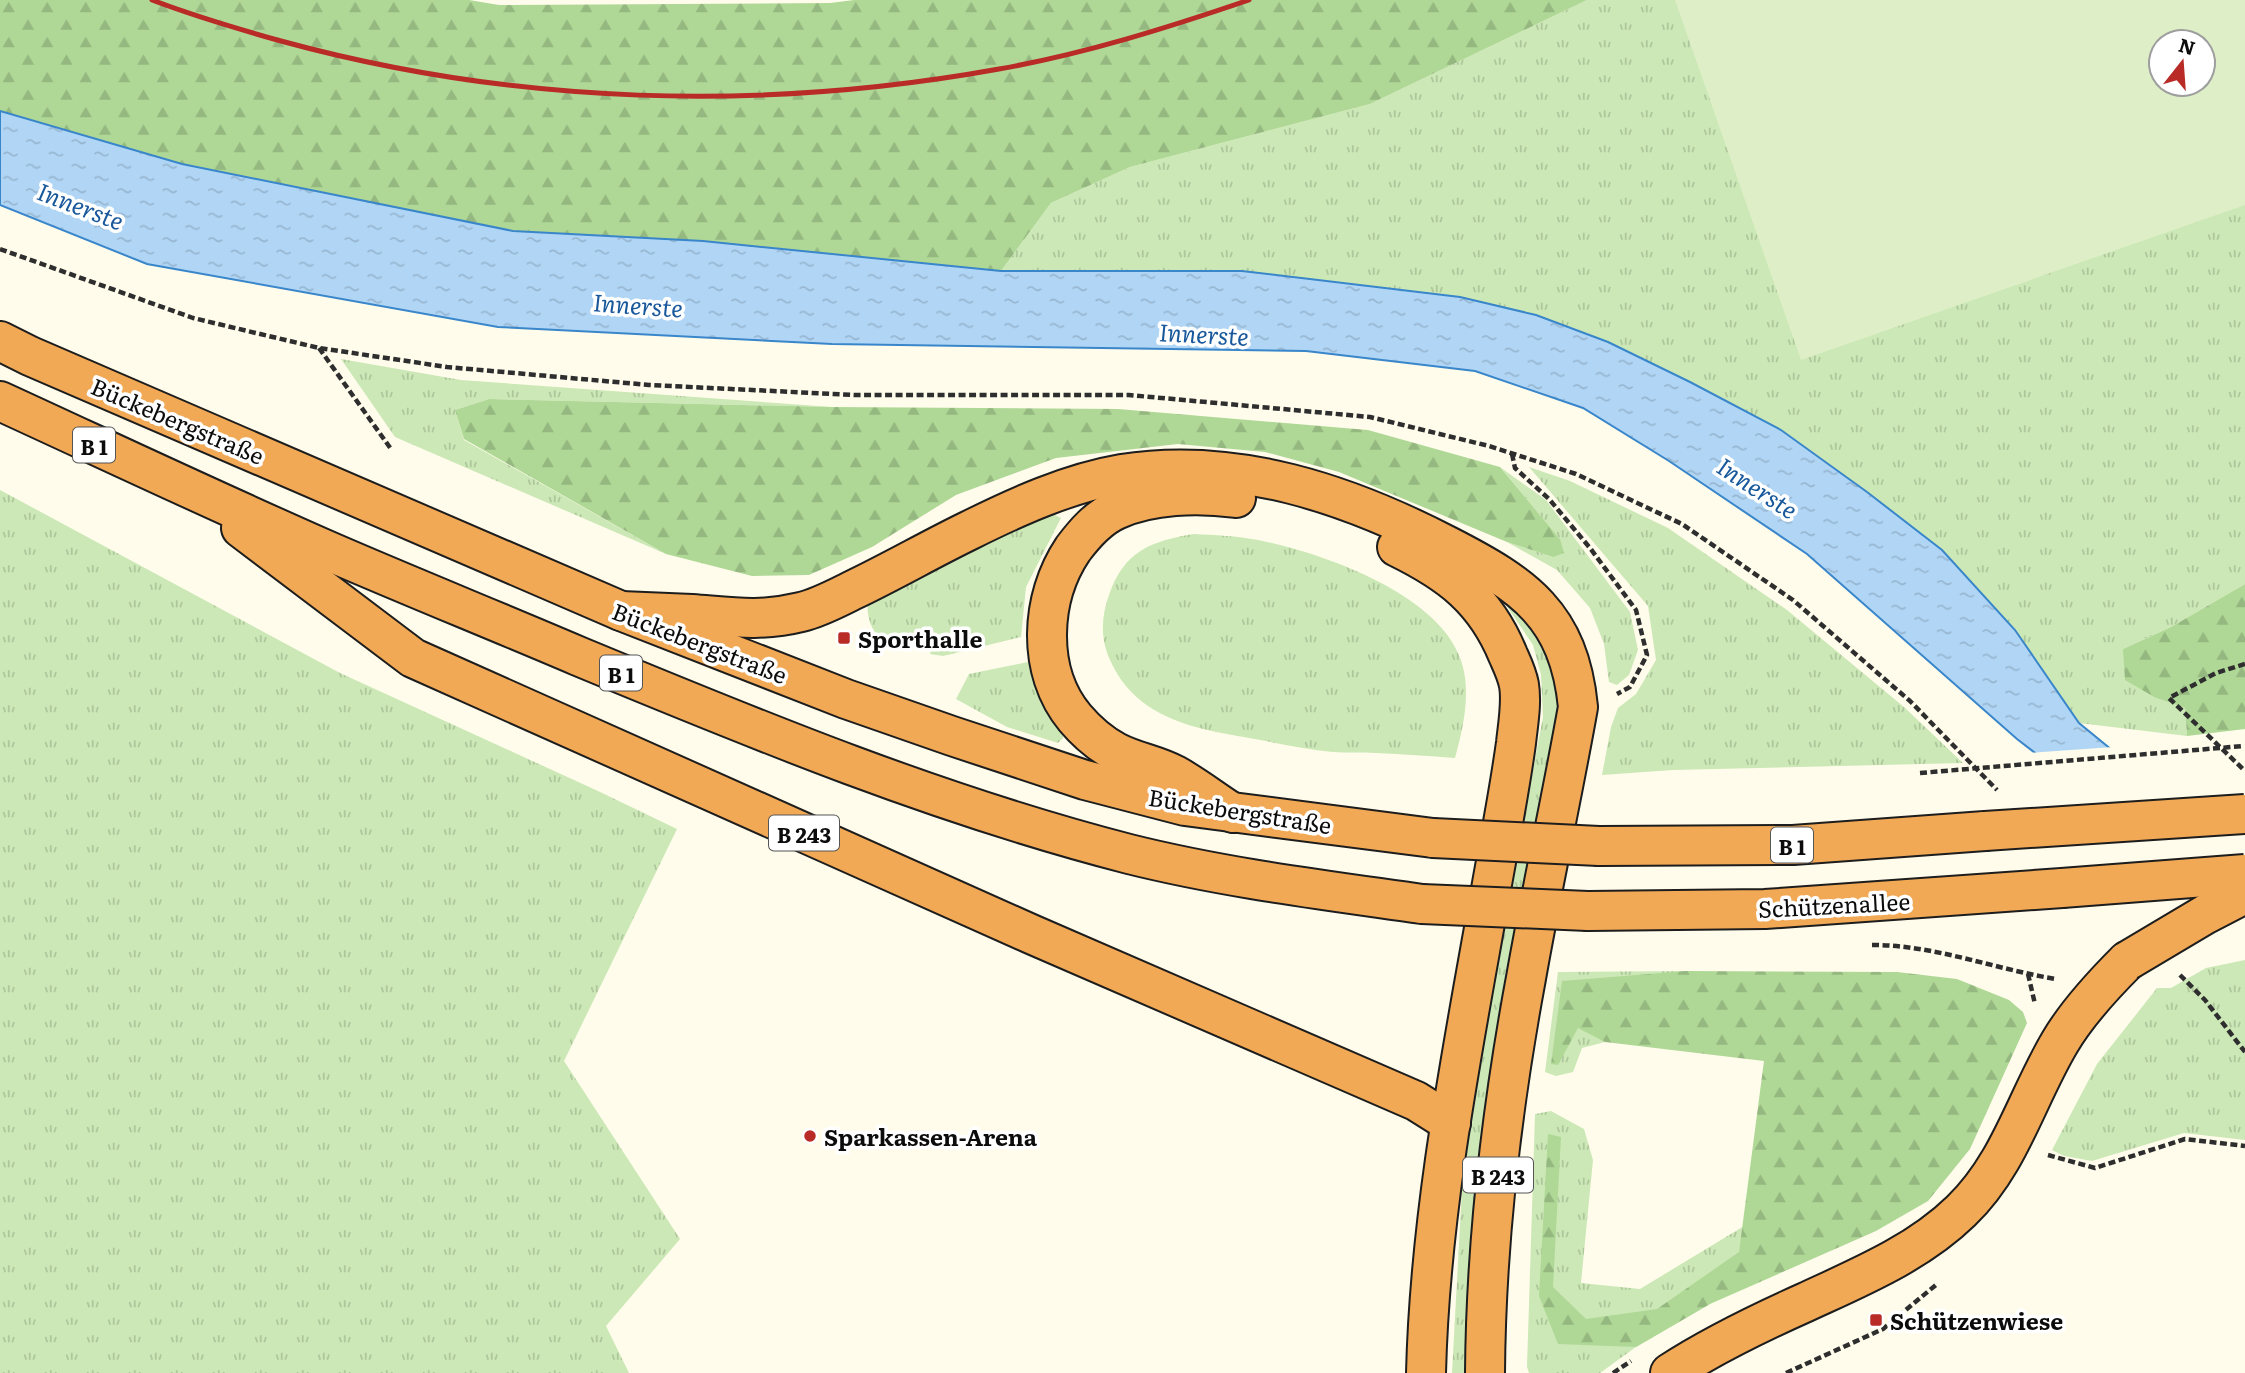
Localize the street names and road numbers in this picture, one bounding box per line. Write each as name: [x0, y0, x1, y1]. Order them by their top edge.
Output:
street label: Bückebergstraße: [86, 368, 270, 472]
road number: B 1: [73, 428, 115, 462]
street label: Bückebergstraße: [608, 593, 792, 691]
road number: B 1: [600, 656, 642, 690]
street label: Bückebergstraße: [1146, 779, 1334, 841]
road number: B 243: [769, 816, 839, 850]
road number: B 1: [1771, 828, 1813, 862]
street label: Schützenallee: [1757, 883, 1911, 925]
road number: B 243: [1463, 1158, 1533, 1192]

